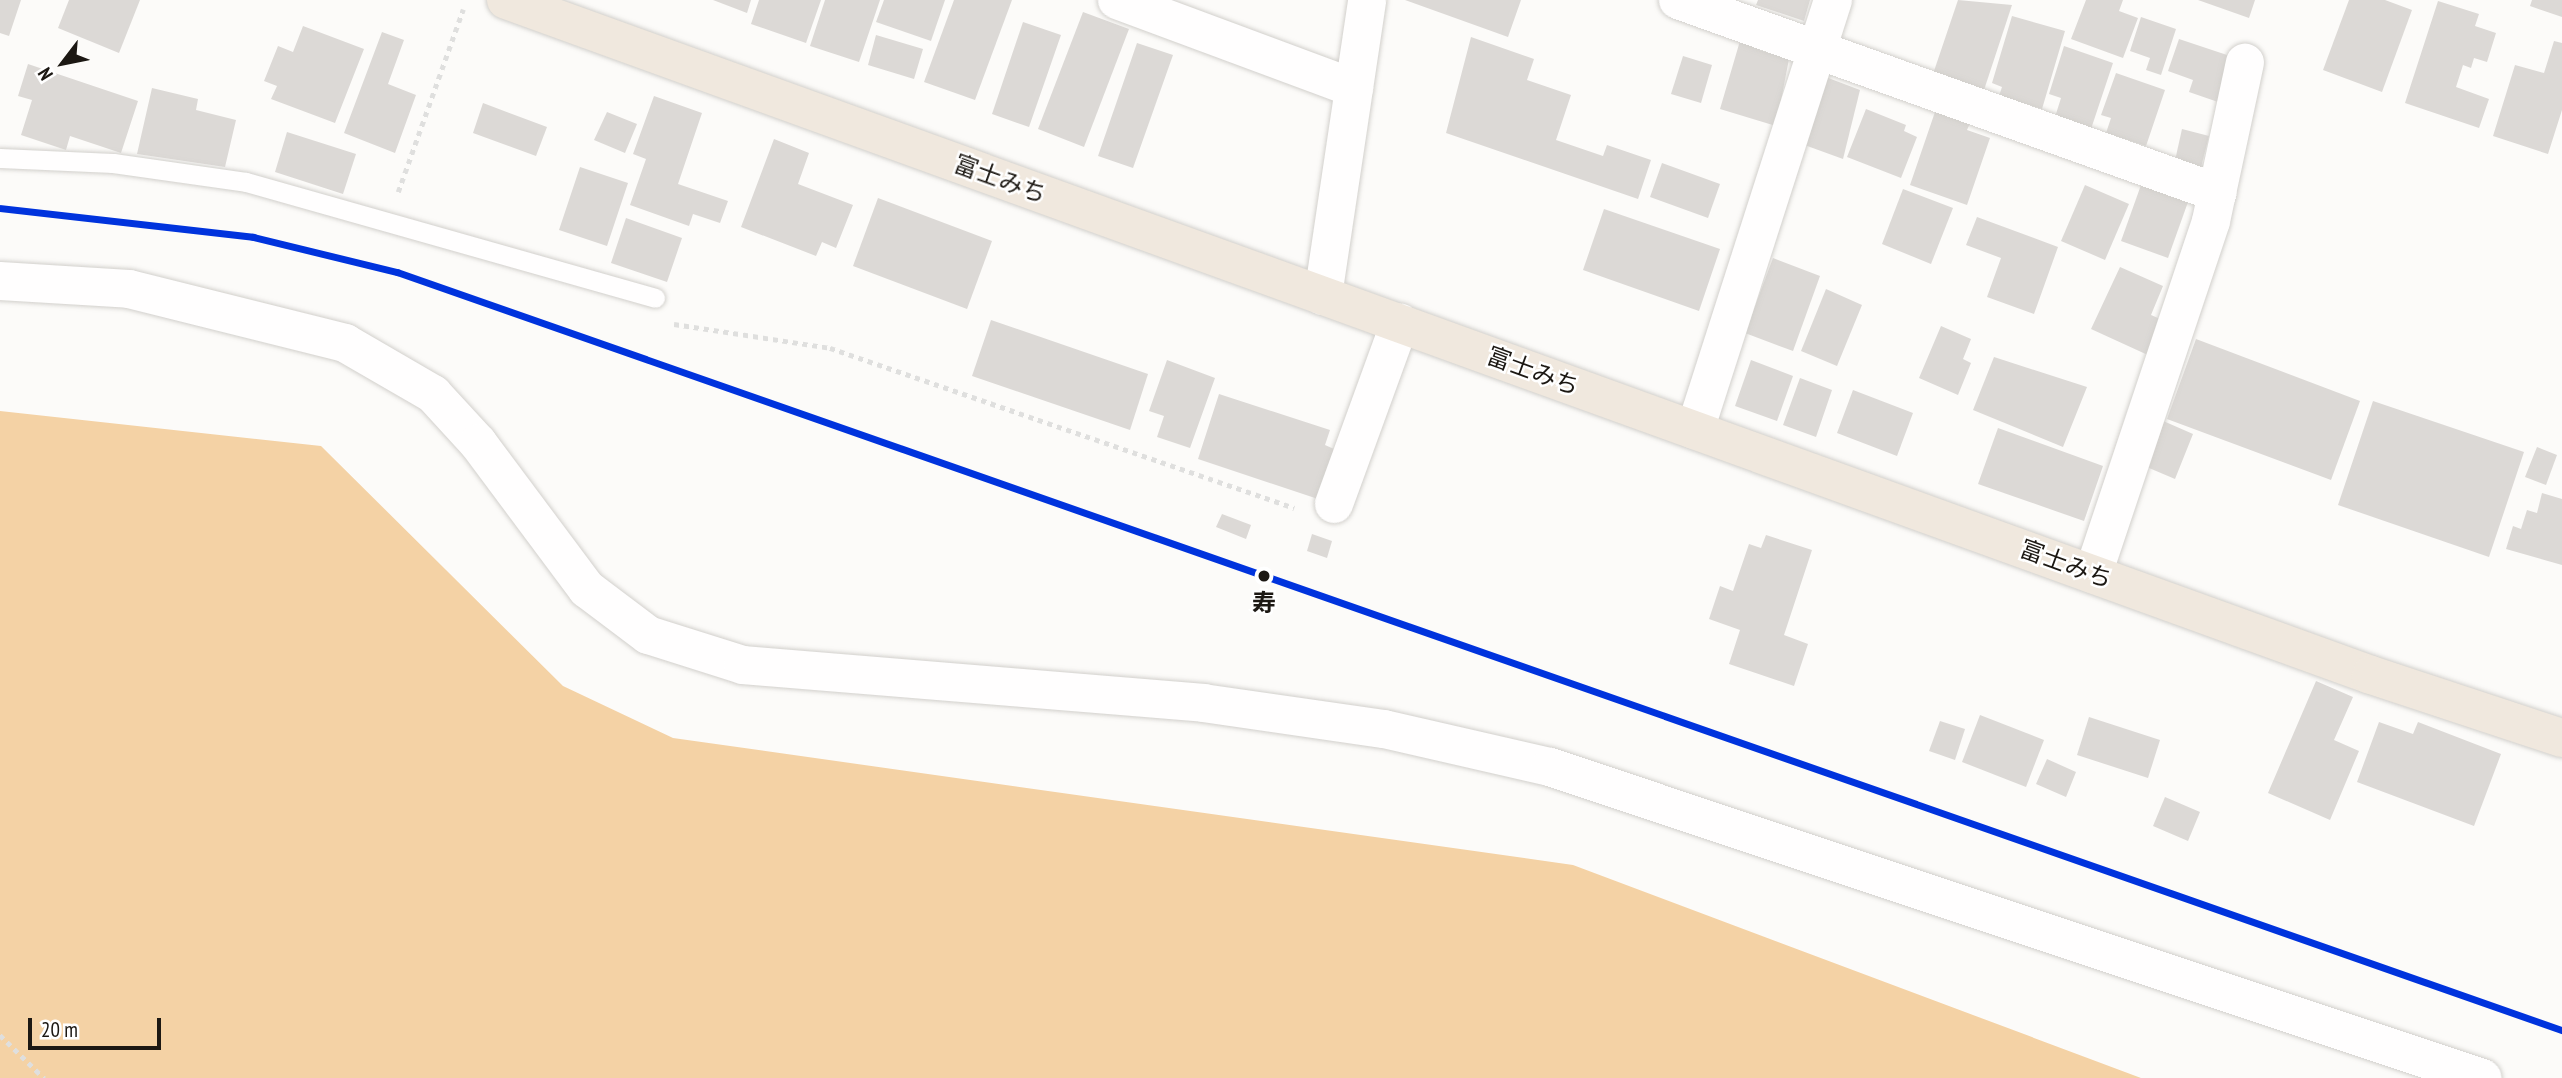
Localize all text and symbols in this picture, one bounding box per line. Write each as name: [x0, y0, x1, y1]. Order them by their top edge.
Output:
north arrow: [28, 28, 98, 98]
text: N: [32, 63, 58, 85]
street label: 富士みち: [950, 149, 1050, 209]
street label: 富士みち: [1483, 341, 1583, 401]
street label: 富士みち: [2016, 534, 2116, 594]
marker: 寿: [1254, 566, 1274, 586]
place label: 寿: [1252, 589, 1276, 617]
scale bar: [32, 1004, 164, 1048]
text: 20 m: [41, 1016, 78, 1043]

